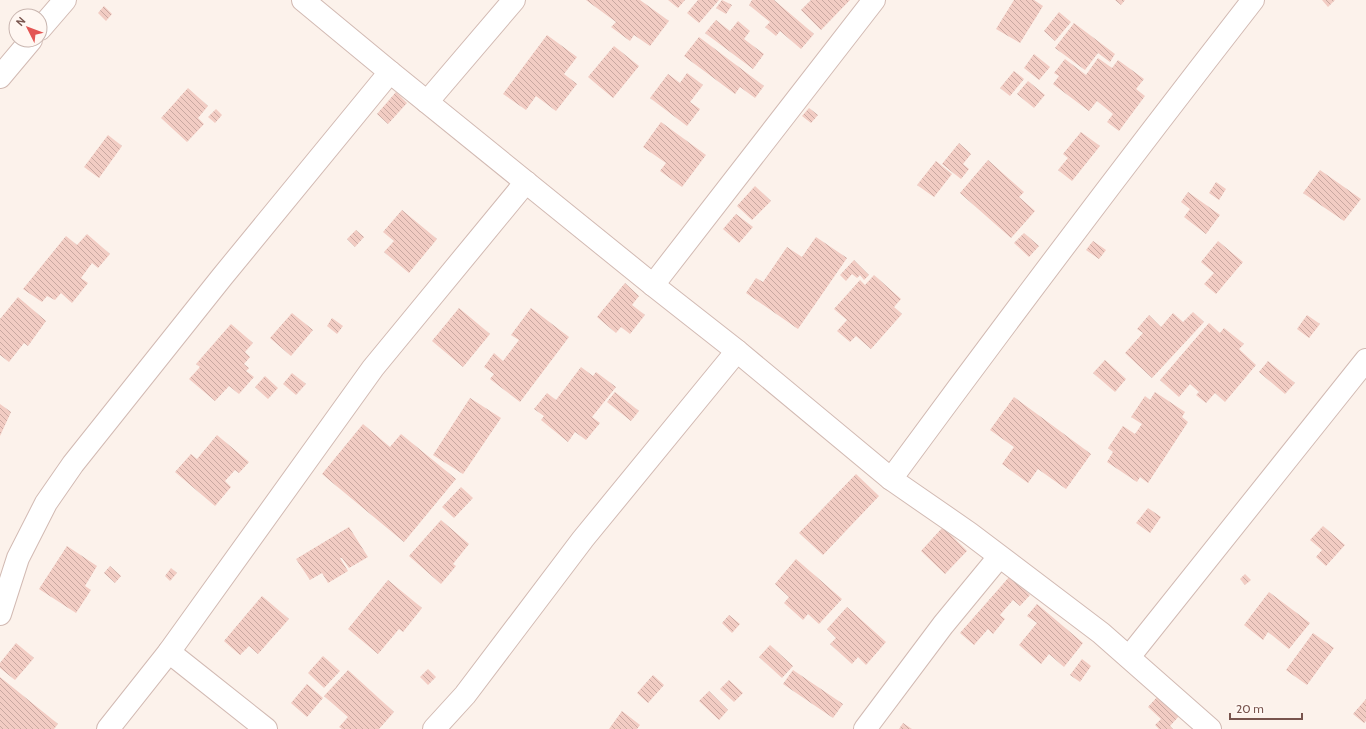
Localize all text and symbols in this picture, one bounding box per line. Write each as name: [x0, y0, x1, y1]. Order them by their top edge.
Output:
north arrow: [8, 8, 48, 48]
text: N: [13, 14, 28, 29]
scale bar: [1230, 695, 1302, 721]
text: 20 m: [1236, 701, 1264, 716]

